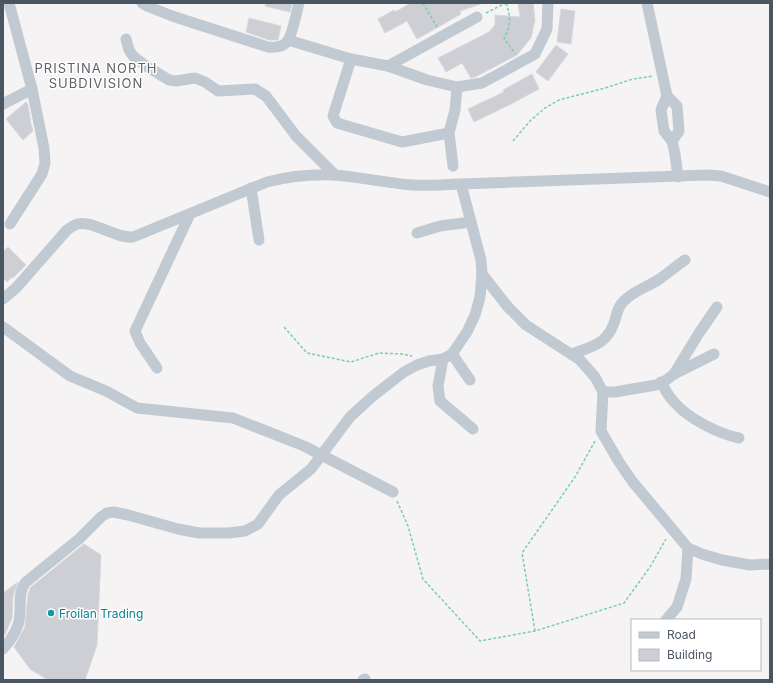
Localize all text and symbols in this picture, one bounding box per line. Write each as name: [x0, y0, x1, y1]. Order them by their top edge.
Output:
district label: PRISTINA NORTH SUBDIVISION: [35, 60, 157, 91]
place label: Froilan Trading: [59, 606, 143, 621]
marker: Froilan Trading: [46, 608, 56, 618]
legend: [631, 619, 761, 671]
text: Road: [667, 627, 696, 642]
text: Building: [667, 647, 712, 662]

